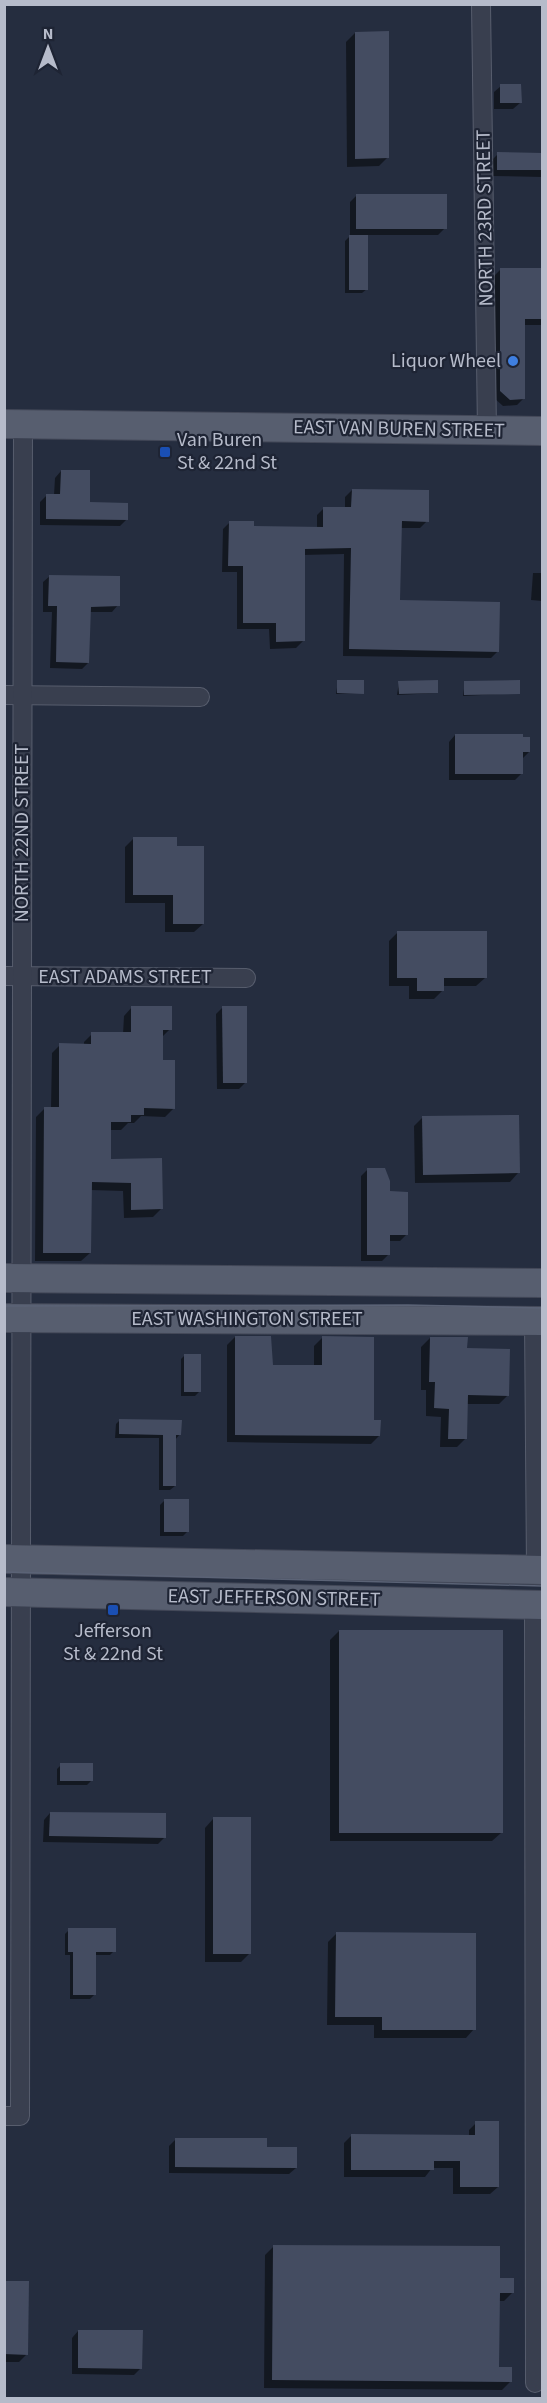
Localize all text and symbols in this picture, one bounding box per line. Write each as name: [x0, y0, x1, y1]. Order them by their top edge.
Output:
north arrow: [18, 18, 78, 78]
text: N: [43, 23, 53, 45]
street label: NORTH 23RD STREET: [469, 129, 501, 307]
place label: Liquor Wheel: [391, 347, 501, 375]
marker: Liquor Wheel: [506, 354, 520, 368]
street label: EAST VAN BUREN STREET: [293, 413, 505, 445]
place label: Van Buren St & 22nd St: [177, 426, 277, 477]
marker: Van Buren St & 22nd St: [158, 445, 172, 459]
street label: NORTH 22ND STREET: [8, 744, 36, 922]
street label: EAST ADAMS STREET: [38, 963, 212, 991]
street label: EAST WASHINGTON STREET: [131, 1305, 363, 1333]
street label: EAST JEFFERSON STREET: [167, 1582, 381, 1614]
marker: Jefferson St & 22nd St: [106, 1603, 120, 1617]
place label: Jefferson St & 22nd St: [63, 1617, 163, 1668]

